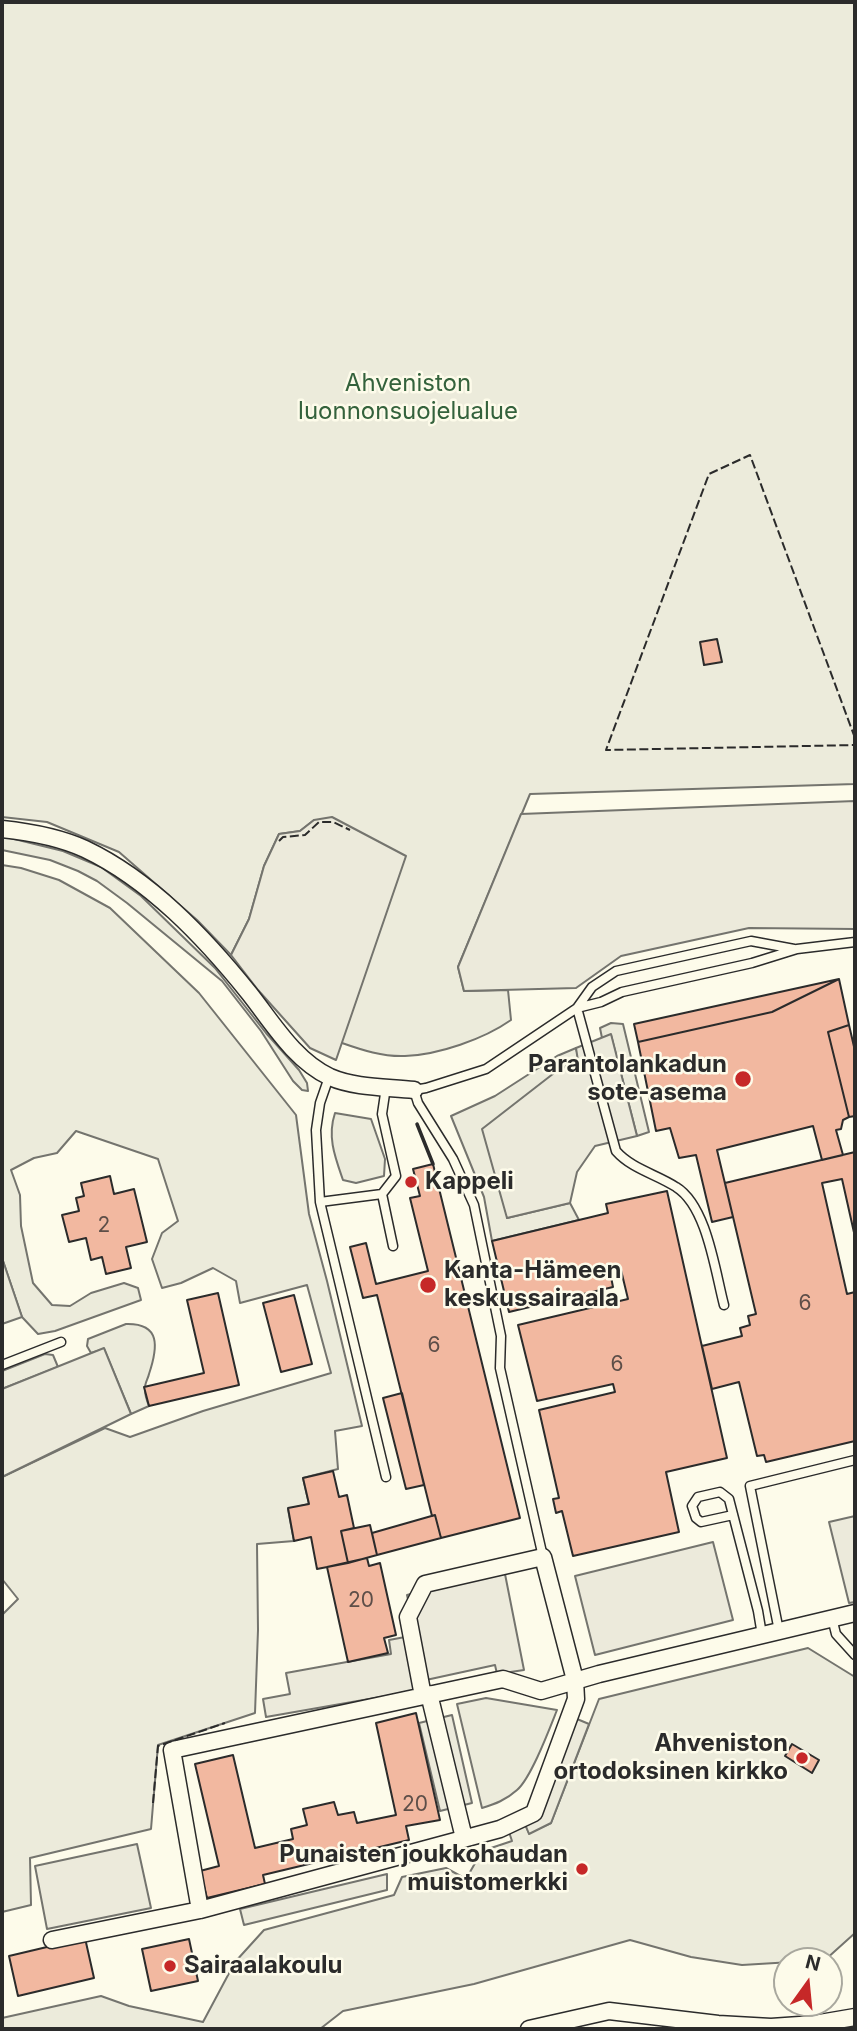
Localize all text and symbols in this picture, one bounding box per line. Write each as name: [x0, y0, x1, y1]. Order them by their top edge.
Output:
park label: Ahveniston luonnonsuojelualue: [298, 370, 518, 426]
place label: Parantolankadun sote-asema: [528, 1051, 727, 1107]
marker: Parantolankadun sote-asema: [733, 1069, 753, 1089]
place label: Kappeli: [425, 1168, 514, 1196]
marker: Kappeli: [403, 1174, 419, 1190]
house number: 2: [98, 1213, 110, 1239]
place label: Kanta-Hämeen keskussairaala: [444, 1257, 622, 1313]
marker: Kanta-Hämeen keskussairaala: [418, 1275, 438, 1295]
house number: 6: [798, 1291, 812, 1317]
house number: 6: [427, 1333, 441, 1359]
house number: 6: [610, 1352, 624, 1378]
house number: 20: [348, 1588, 374, 1614]
place label: Ahveniston ortodoksinen kirkko: [554, 1730, 788, 1786]
marker: Ahveniston ortodoksinen kirkko: [794, 1750, 810, 1766]
house number: 20: [402, 1792, 428, 1818]
place label: Punaisten joukkohaudan muistomerkki: [279, 1841, 568, 1897]
marker: Punaisten joukkohaudan muistomerkki: [574, 1861, 590, 1877]
north arrow: [773, 1947, 843, 2017]
text: N: [803, 1950, 823, 1976]
place label: Sairaalakoulu: [184, 1952, 342, 1980]
marker: Sairaalakoulu: [162, 1958, 178, 1974]

